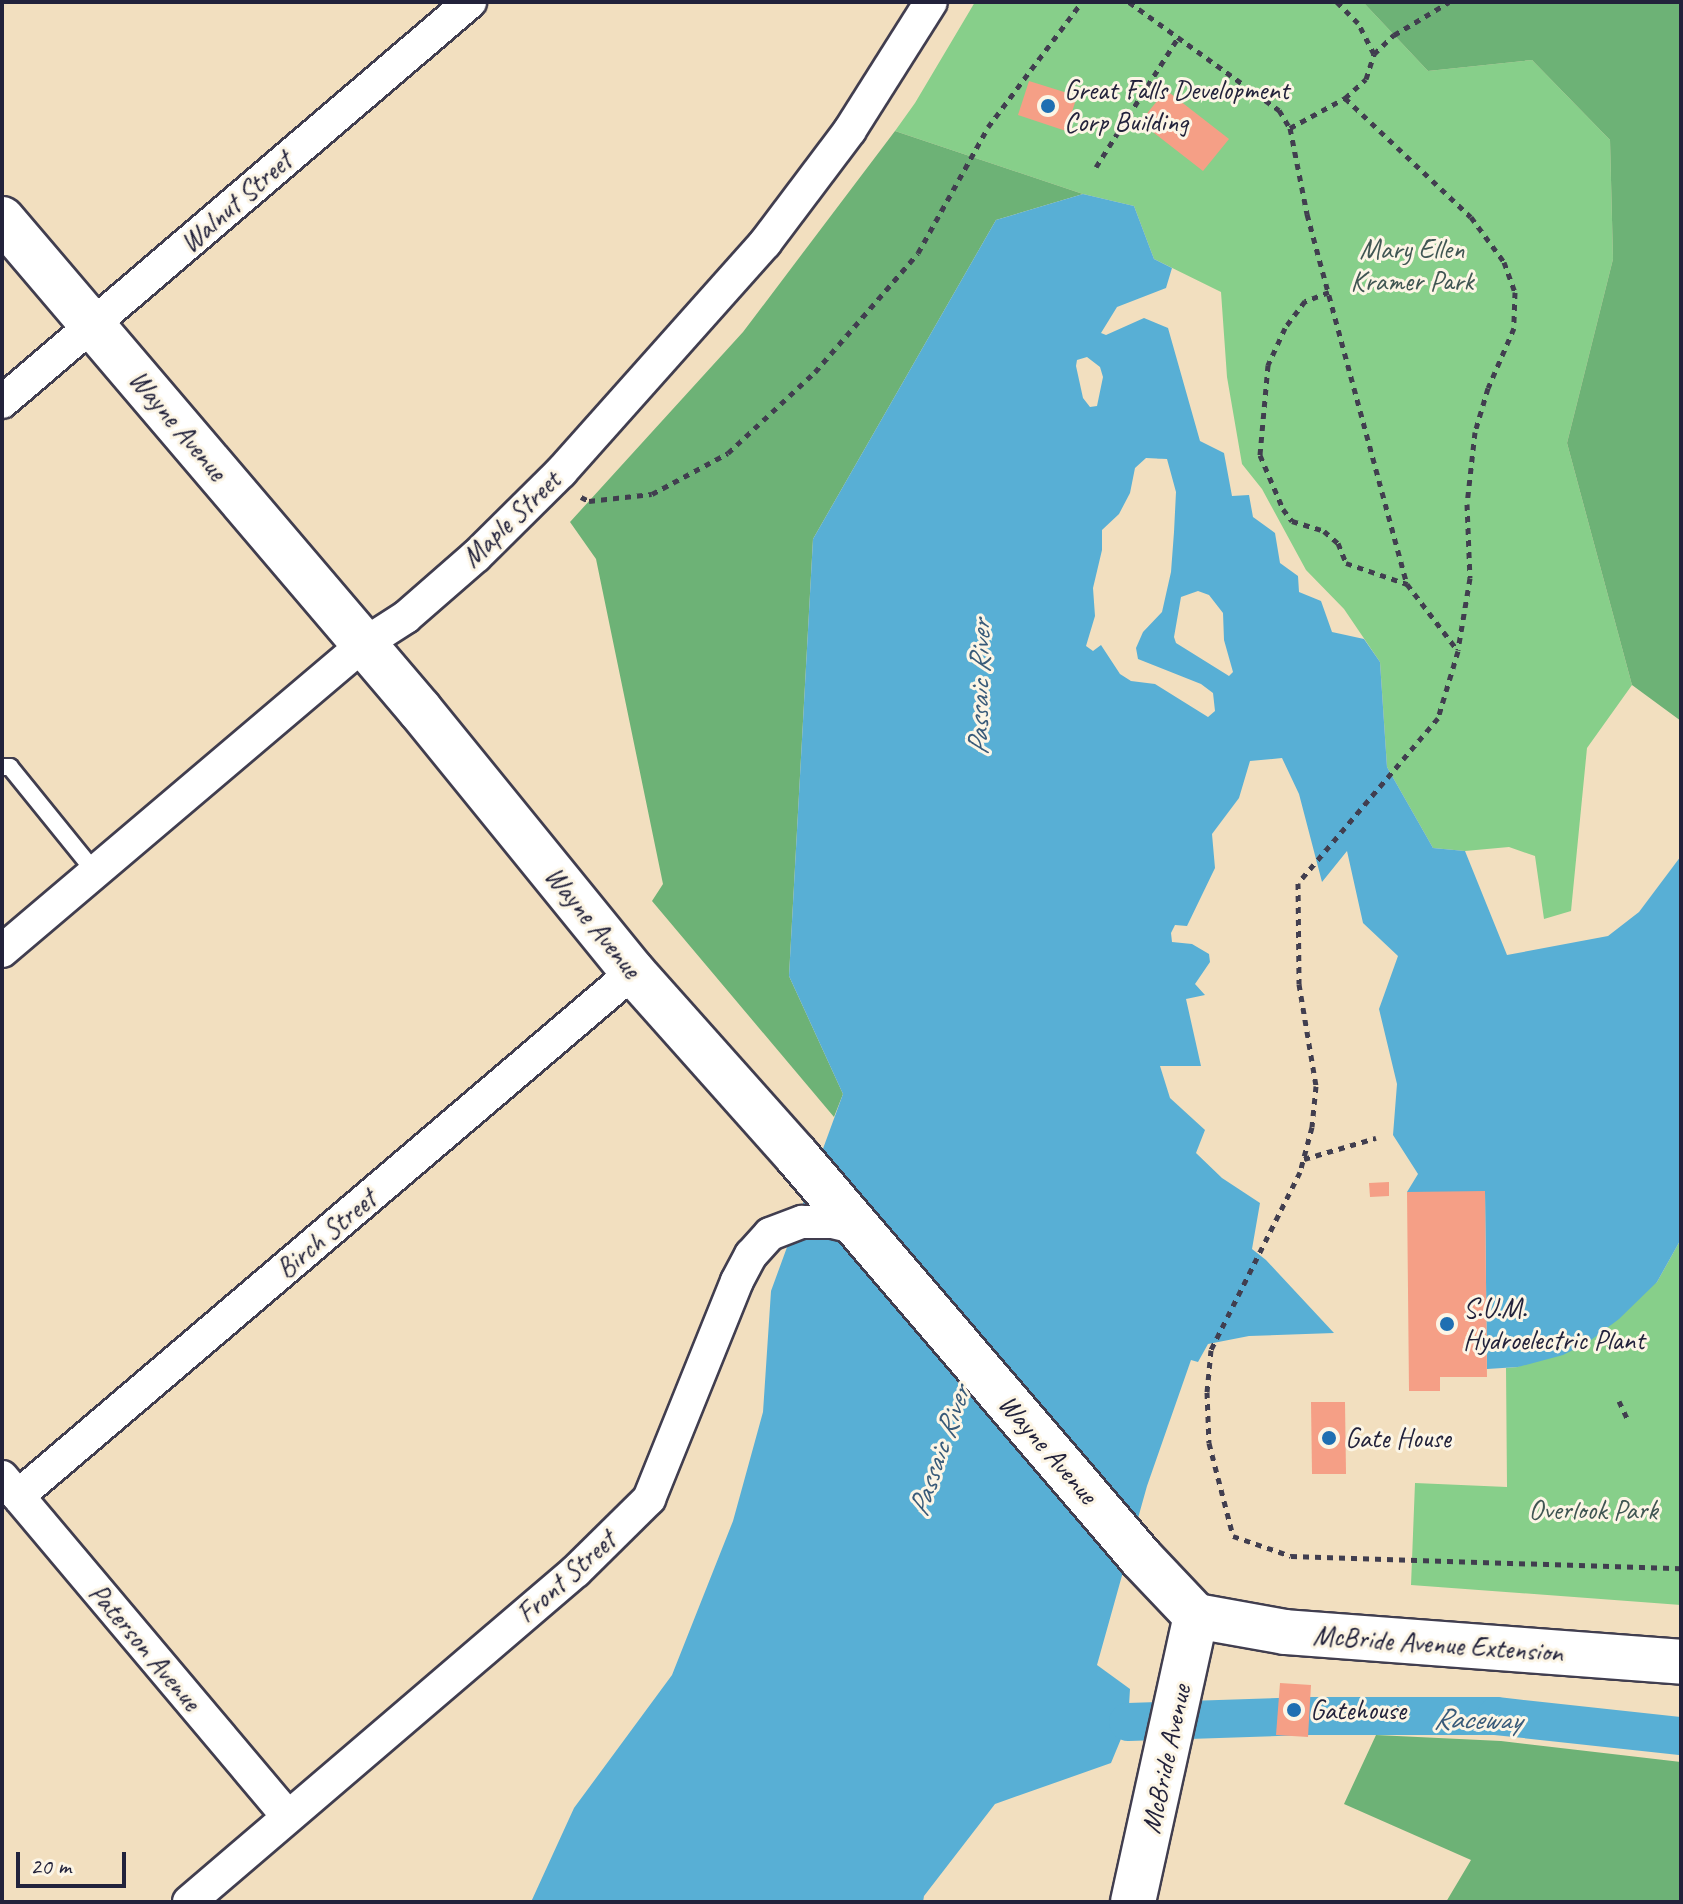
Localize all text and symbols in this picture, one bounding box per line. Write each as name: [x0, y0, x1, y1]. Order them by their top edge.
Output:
place label: Great Falls Development Corp Building: [1064, 73, 1290, 139]
marker: Great Falls Development Corp Building: [1039, 97, 1057, 115]
street label: Walnut Street: [173, 144, 299, 260]
park label: Mary Ellen Kramer Park: [1350, 232, 1474, 298]
street label: Wayne Avenue: [122, 363, 234, 487]
street label: Maple Street: [455, 464, 567, 574]
water label: Passaic River: [960, 620, 998, 756]
street label: Wayne Avenue: [538, 859, 648, 985]
street label: Birch Street: [269, 1182, 383, 1286]
place label: S.U.M. Hydroelectric Plant: [1463, 1291, 1646, 1357]
marker: S.U.M. Hydroelectric Plant: [1438, 1315, 1456, 1333]
water label: Passaic River: [900, 1381, 978, 1521]
street label: Wayne Avenue: [991, 1387, 1105, 1511]
place label: Gate House: [1345, 1421, 1451, 1455]
marker: Gate House: [1320, 1429, 1338, 1447]
park label: Overlook Park: [1528, 1493, 1658, 1527]
street label: Front Street: [509, 1524, 623, 1630]
street label: Paterson Avenue: [82, 1577, 208, 1717]
street label: McBride Avenue Extension: [1312, 1618, 1564, 1670]
street label: McBride Avenue: [1134, 1682, 1198, 1836]
place label: Gatehouse: [1310, 1693, 1406, 1727]
water label: Raceway: [1433, 1700, 1521, 1738]
marker: Gatehouse: [1285, 1701, 1303, 1719]
scale bar: [20, 1836, 130, 1886]
text: 20 m: [30, 1851, 71, 1881]

